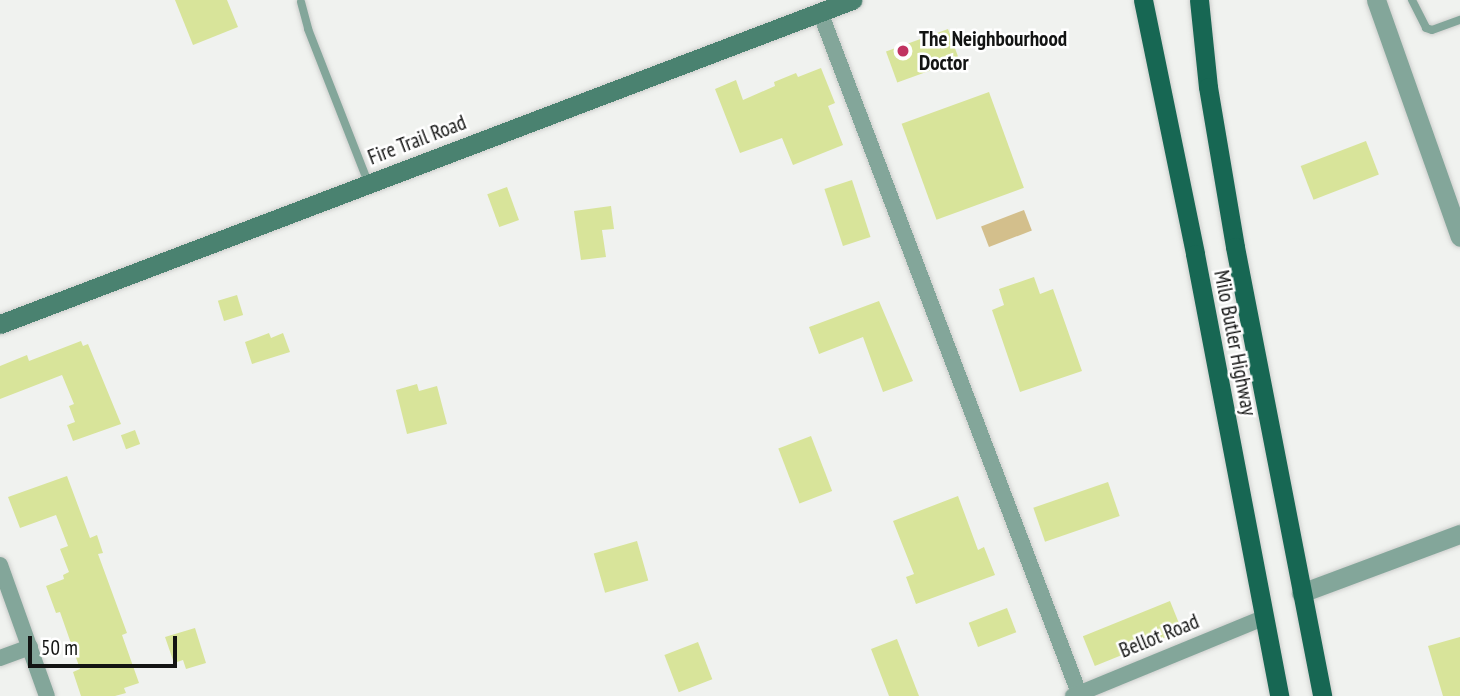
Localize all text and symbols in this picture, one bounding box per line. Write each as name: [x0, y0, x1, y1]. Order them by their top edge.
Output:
place label: The Neighbourhood Doctor: [919, 26, 1067, 76]
marker: The Neighbourhood Doctor: [893, 41, 913, 61]
street label: Fire Trail Road: [364, 110, 470, 170]
street label: Milo Butler Highway: [1209, 268, 1261, 418]
street label: Bellot Road: [1116, 609, 1202, 663]
scale bar: [32, 622, 180, 666]
text: 50 m: [41, 634, 78, 661]

